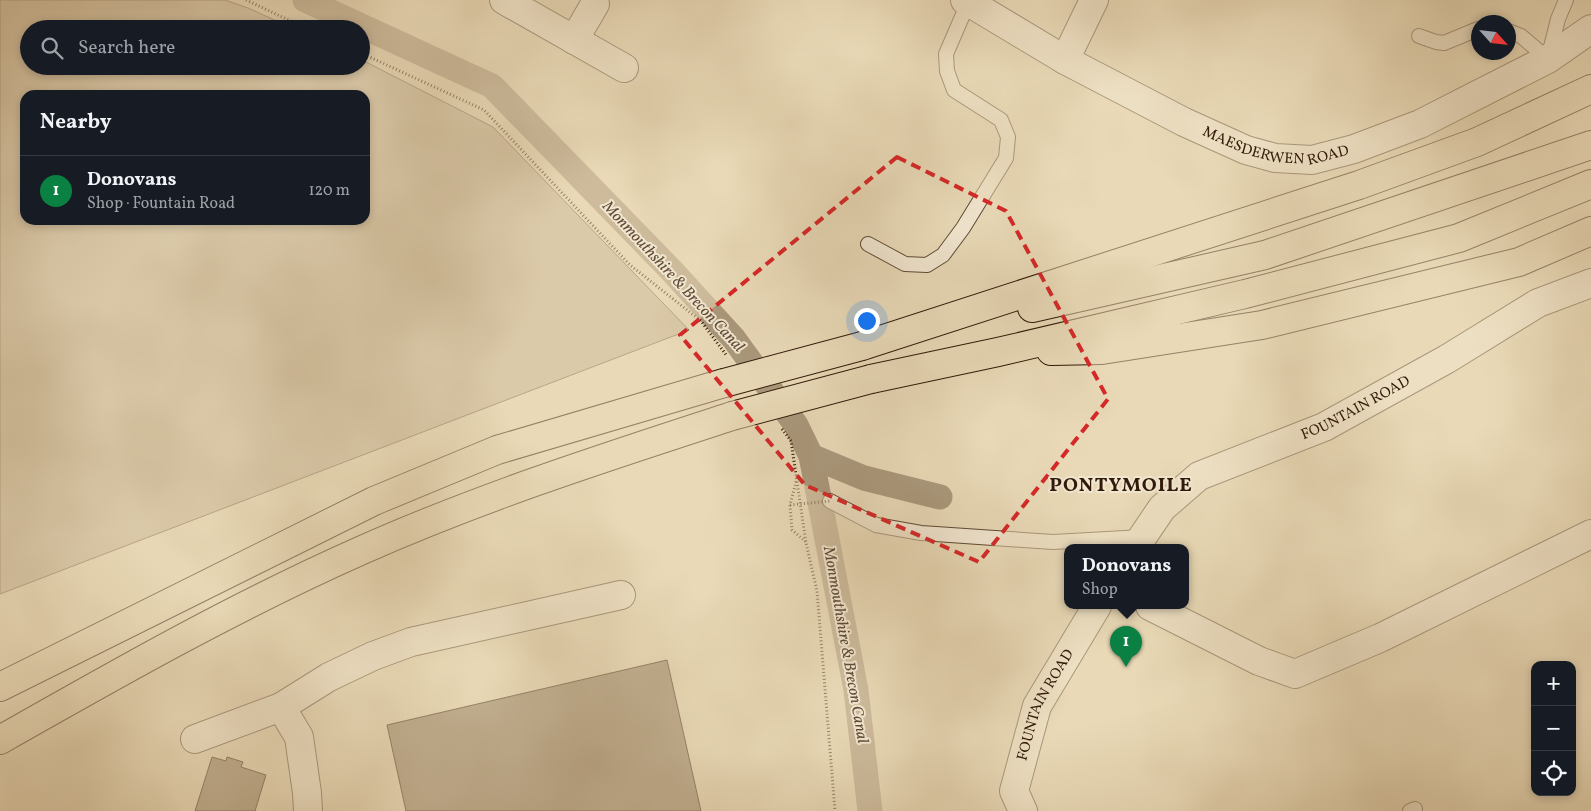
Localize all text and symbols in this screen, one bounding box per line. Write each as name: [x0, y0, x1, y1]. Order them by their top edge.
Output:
north arrow: [1471, 15, 1516, 60]
search box: [20, 20, 370, 75]
icon: search: [38, 34, 66, 62]
text: Search here: [78, 35, 175, 61]
text: Nearby: [40, 108, 111, 137]
street label: MAESDERWEN ROAD: [1199, 121, 1351, 171]
text: Donovans: [87, 167, 177, 193]
text: 1: [53, 180, 59, 202]
text: 120 m: [308, 180, 350, 202]
text: Shop · Fountain Road: [87, 193, 235, 215]
water label: Monmouthshire & Brecon Canal: [596, 196, 749, 357]
your location: [854, 308, 880, 334]
street label: FOUNTAIN ROAD: [1298, 371, 1414, 445]
district label: PONTYMOILE: [1049, 472, 1193, 500]
water label: Monmouthshire & Brecon Canal: [817, 544, 873, 745]
popup: [1064, 544, 1189, 609]
text: Donovans: [1082, 553, 1171, 579]
text: Shop: [1082, 579, 1118, 601]
pin: 1: [1110, 626, 1142, 667]
street label: FOUNTAIN ROAD: [1012, 645, 1079, 763]
map controls: [1531, 661, 1576, 796]
button: +: [1531, 661, 1576, 706]
button: −: [1531, 706, 1576, 751]
button: locate: [1531, 751, 1576, 796]

